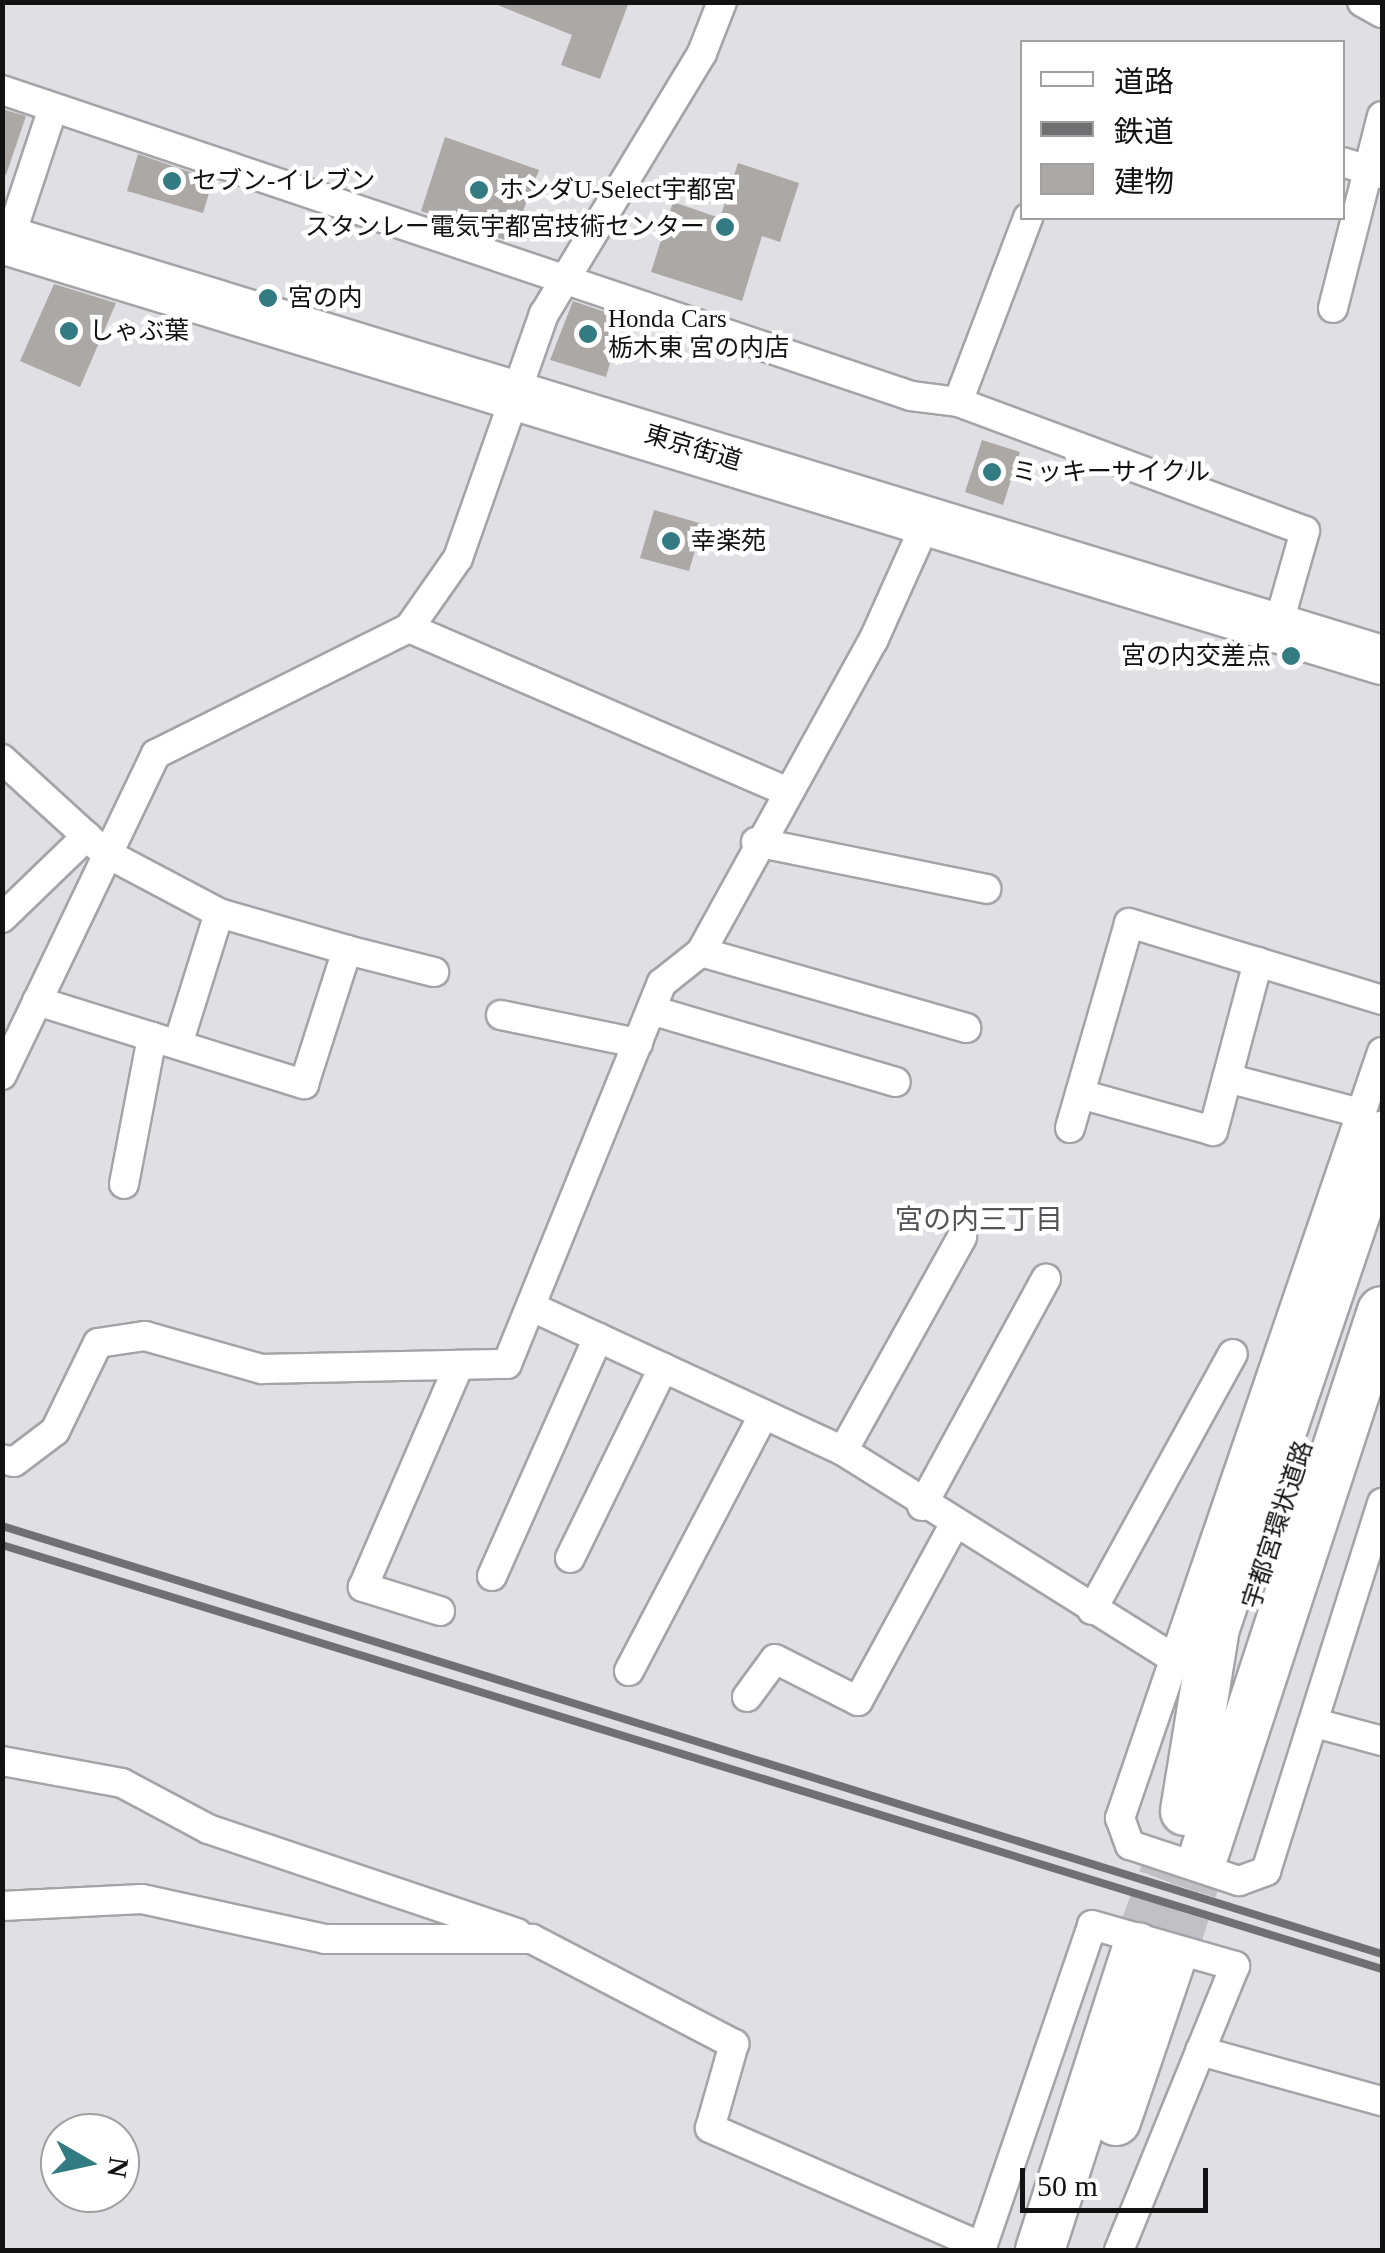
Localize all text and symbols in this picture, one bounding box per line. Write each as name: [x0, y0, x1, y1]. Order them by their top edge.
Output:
legend: [1020, 40, 1345, 220]
text: 道路: [1114, 65, 1174, 98]
text: 鉄道: [1114, 115, 1174, 148]
text: 建物: [1114, 165, 1174, 198]
place label: セブン-イレブン: [192, 166, 375, 196]
marker: セブン-イレブン: [161, 170, 183, 192]
place label: ホンダU-Select宇都宮: [499, 175, 736, 205]
marker: ホンダU-Select宇都宮: [468, 179, 490, 201]
place label: スタンレー電気宇都宮技術センター: [305, 212, 705, 242]
marker: スタンレー電気宇都宮技術センター: [714, 216, 736, 238]
place label: 宮の内: [288, 283, 363, 313]
marker: 宮の内: [257, 287, 279, 309]
place label: Honda Cars 栃木東 宮の内店: [608, 305, 789, 364]
place label: しゃぶ葉: [89, 316, 189, 346]
marker: しゃぶ葉: [58, 320, 80, 342]
marker: Honda Cars 栃木東 宮の内店: [577, 323, 599, 345]
street label: 東京街道: [641, 419, 745, 477]
place label: ミッキーサイクル: [1012, 457, 1212, 487]
marker: ミッキーサイクル: [981, 461, 1003, 483]
place label: 幸楽苑: [691, 526, 766, 556]
marker: 幸楽苑: [660, 530, 682, 552]
place label: 宮の内交差点: [1121, 641, 1271, 671]
marker: 宮の内交差点: [1280, 645, 1302, 667]
district label: 宮の内三丁目: [895, 1203, 1063, 1237]
street label: 宇都宮環状道路: [1237, 1437, 1319, 1613]
north arrow: [40, 2113, 140, 2213]
scale bar: [1025, 2148, 1212, 2210]
text: N: [101, 2155, 135, 2180]
text: 50 m: [1037, 2169, 1098, 2202]

